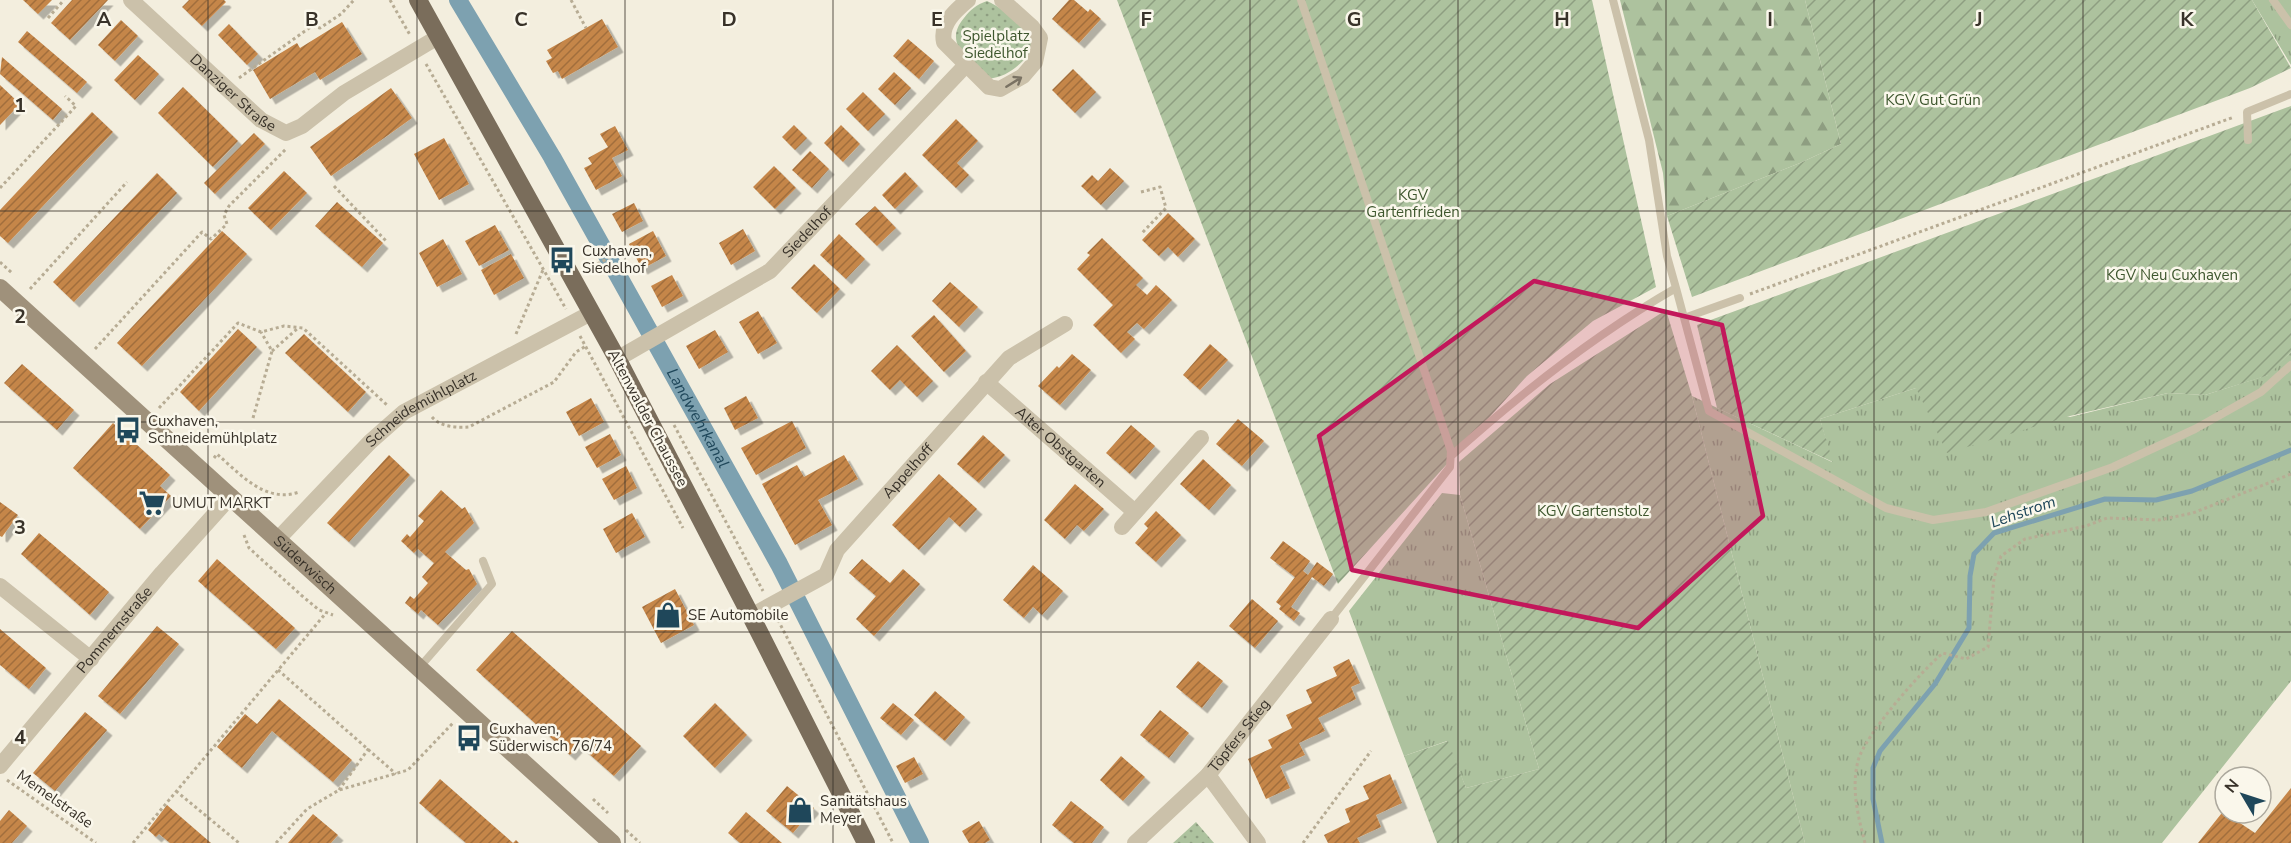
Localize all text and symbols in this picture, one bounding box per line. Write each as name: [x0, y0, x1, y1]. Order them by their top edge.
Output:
text: A: [97, 6, 112, 33]
text: B: [305, 6, 319, 33]
text: C: [514, 6, 528, 33]
text: D: [721, 6, 737, 33]
text: E: [931, 6, 943, 33]
text: F: [1140, 6, 1152, 33]
text: G: [1347, 6, 1361, 33]
text: H: [1554, 6, 1570, 33]
text: I: [1767, 6, 1773, 33]
text: J: [1974, 6, 1983, 33]
text: K: [2180, 6, 2194, 33]
park label: Spielplatz Siedelhof: [962, 26, 1030, 63]
street label: Danziger Straße: [186, 49, 279, 136]
one-way arrow: [1005, 75, 1022, 88]
park label: KGV Gut Grün: [1885, 90, 1981, 110]
text: 1: [14, 92, 26, 119]
park label: KGV Gartenfrieden: [1366, 185, 1460, 222]
street label: Siedelhof: [778, 202, 837, 262]
place label: Cuxhaven, Siedelhof: [582, 241, 652, 278]
bus stop icon: Cuxhaven, Siedelhof: [547, 245, 577, 275]
park label: KGV Neu Cuxhaven: [2106, 265, 2238, 285]
text: 2: [14, 303, 26, 330]
street label: Altenwalder Chaussee: [603, 346, 693, 490]
water label: Landwehrkanal: [661, 364, 734, 472]
street label: Schneidemühlplatz: [361, 365, 480, 452]
street label: Alter Obstgarten: [1011, 402, 1110, 492]
place label: Cuxhaven, Schneidemühlplatz: [148, 411, 277, 448]
bus stop icon: Cuxhaven, Schneidemühlplatz: [113, 415, 143, 445]
street label: Appelhoff: [878, 438, 938, 503]
supermarket icon: UMUT MARKT: [137, 488, 167, 518]
water label: Lehstrom: [1987, 491, 2059, 533]
place label: UMUT MARKT: [172, 493, 271, 513]
park label: KGV Gartenstolz: [1537, 501, 1649, 521]
text: 3: [14, 514, 26, 541]
street label: Süderwisch: [269, 531, 341, 599]
street label: Pommernstraße: [72, 582, 157, 677]
shop icon: SE Automobile: [653, 600, 683, 630]
place label: SE Automobile: [688, 605, 788, 625]
street label: Töpfers Stieg: [1204, 694, 1274, 777]
place label: Cuxhaven, Süderwisch 76/74: [489, 719, 612, 756]
bus stop icon: Cuxhaven, Süderwisch 76/74: [454, 723, 484, 753]
text: 4: [14, 724, 26, 751]
street label: Memelstraße: [13, 765, 97, 833]
north arrow: [2213, 765, 2273, 825]
text: N: [2220, 775, 2244, 798]
place label: Sanitätshaus Meyer: [820, 791, 907, 828]
shop icon: Sanitätshaus Meyer: [785, 795, 815, 825]

